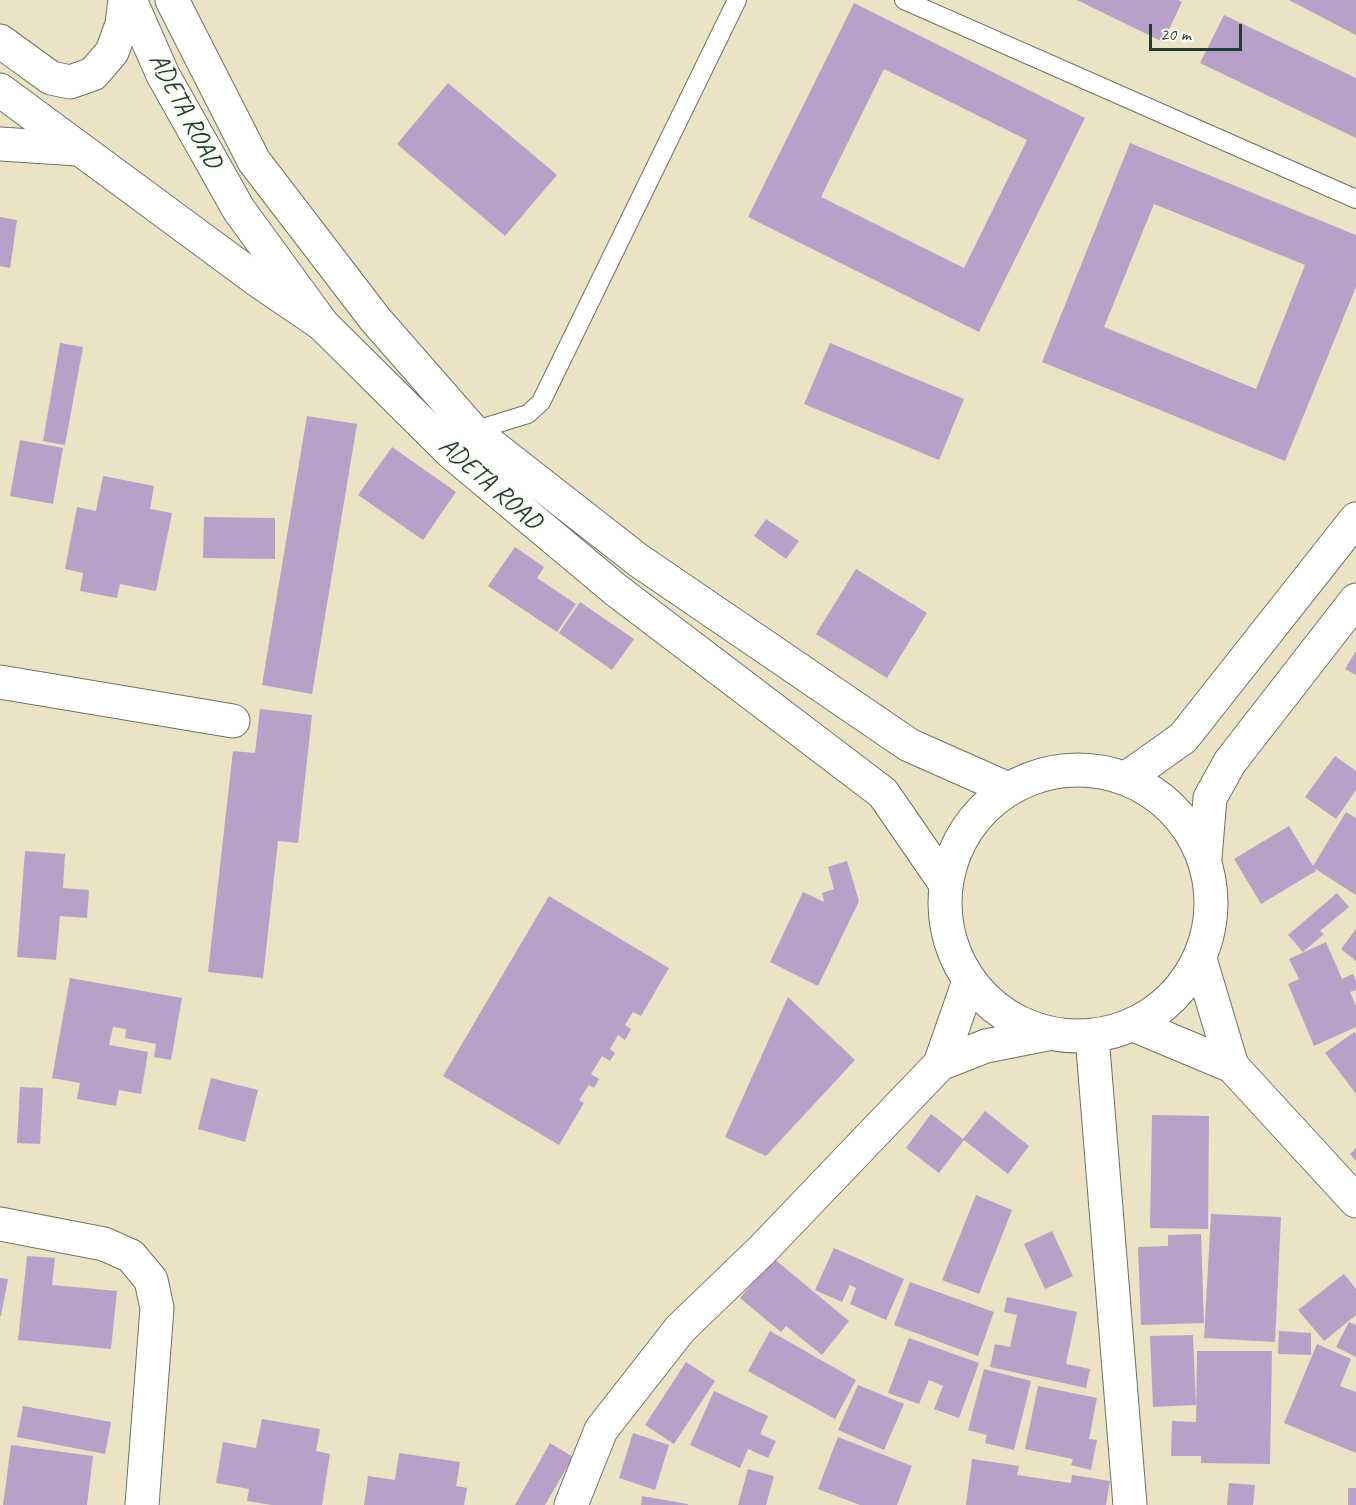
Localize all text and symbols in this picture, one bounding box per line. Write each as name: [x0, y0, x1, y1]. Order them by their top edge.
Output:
scale bar: [1152, 12, 1245, 50]
text: 20 m: [1160, 23, 1191, 45]
street label: ADETA ROAD: [142, 48, 228, 174]
street label: ADETA ROAD: [432, 431, 548, 537]

